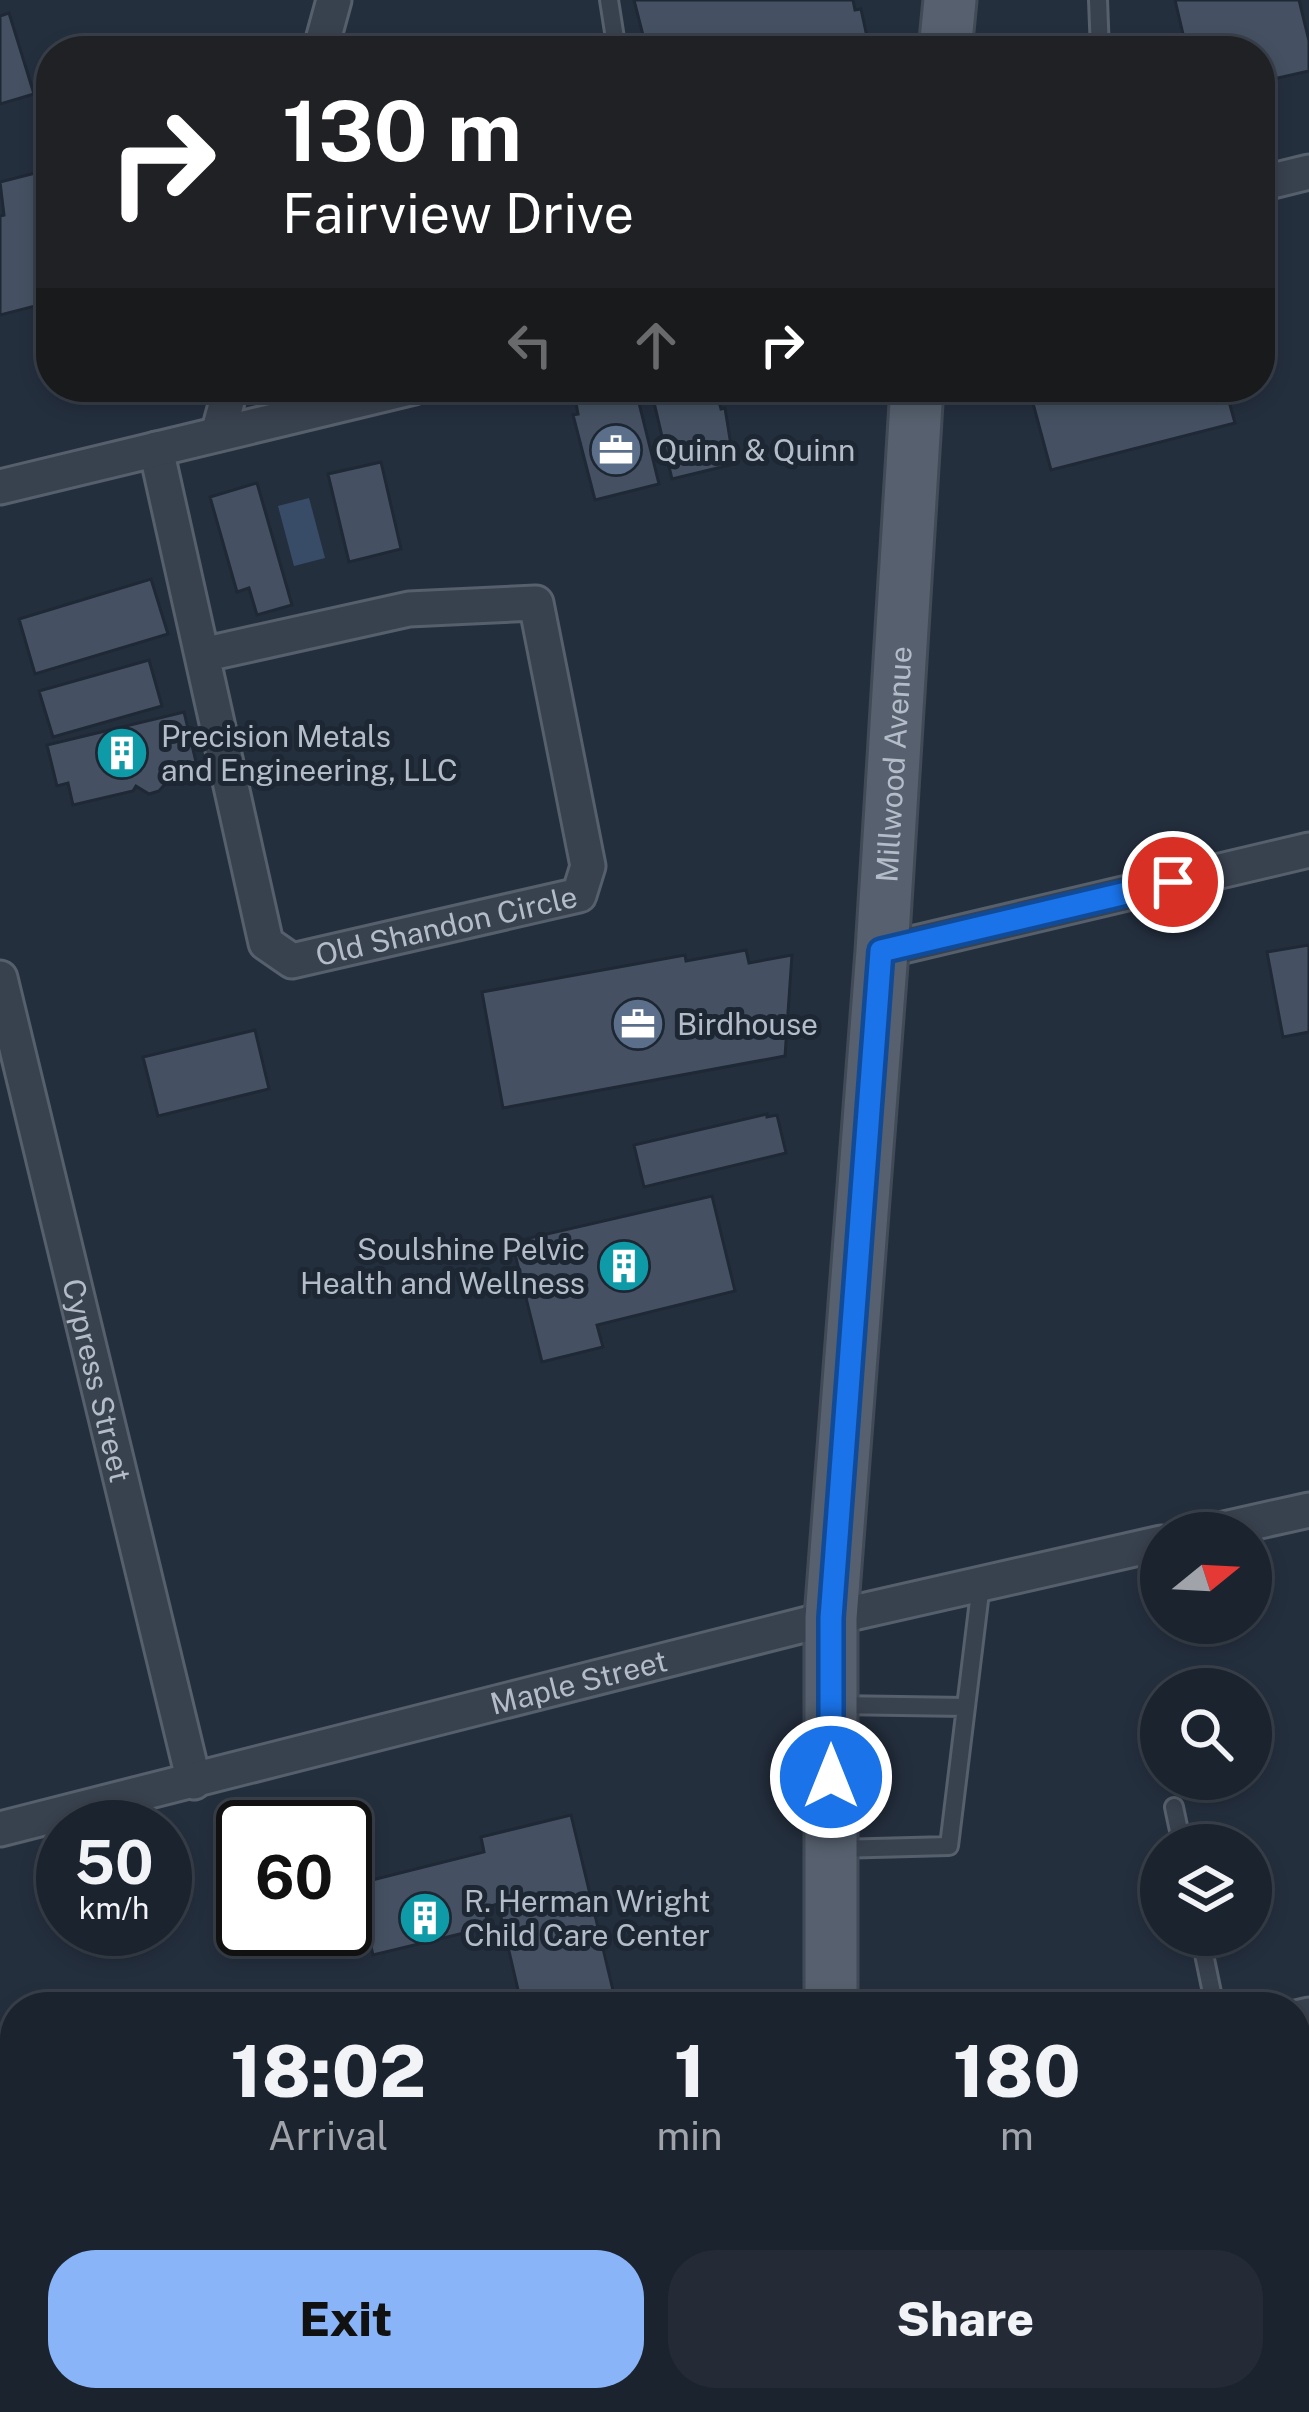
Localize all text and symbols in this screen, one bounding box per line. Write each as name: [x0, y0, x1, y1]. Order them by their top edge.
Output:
text: 130 m: [282, 81, 522, 180]
icon: right: [84, 84, 240, 240]
text: Fairview Drive: [282, 182, 634, 245]
icon: left: [497, 312, 563, 378]
icon: ahead: [623, 312, 689, 378]
icon: right: [749, 312, 815, 378]
office icon: Quinn & Quinn: [588, 422, 644, 478]
place label: Quinn & Quinn: [655, 432, 855, 468]
street label: Millwood Avenue: [868, 645, 919, 884]
place label: Precision Metals and Engineering, LLC: [161, 718, 458, 788]
building icon: Precision Metals and Engineering, LLC: [94, 725, 150, 781]
pin: [1122, 831, 1224, 933]
icon: arrive: [1140, 849, 1206, 915]
street label: Old Shandon Circle: [312, 878, 581, 973]
office icon: Birdhouse: [610, 996, 666, 1052]
place label: Birdhouse: [677, 1006, 818, 1042]
place label: Soulshine Pelvic Health and Wellness: [300, 1231, 585, 1301]
building icon: Soulshine Pelvic Health and Wellness: [596, 1238, 652, 1294]
street label: Cypress Street: [55, 1275, 139, 1486]
north arrow: [1140, 1512, 1272, 1644]
map controls: [1140, 1512, 1272, 1956]
street label: Maple Street: [486, 1642, 671, 1722]
button: search: [1140, 1668, 1272, 1800]
position arrow: [768, 1714, 894, 1840]
speed limit sign: 60: [216, 1800, 372, 1956]
button: layers: [1140, 1824, 1272, 1956]
text: 50: [74, 1827, 154, 1898]
place label: R. Herman Wright Child Care Center: [464, 1883, 710, 1953]
text: km/h: [79, 1890, 149, 1926]
building icon: R. Herman Wright Child Care Center: [397, 1890, 453, 1946]
text: 18:02: [230, 2029, 426, 2113]
text: 1: [674, 2029, 705, 2113]
text: 180: [953, 2029, 1081, 2113]
text: Arrival: [268, 2113, 388, 2159]
text: min: [656, 2113, 723, 2159]
text: m: [1000, 2113, 1034, 2159]
button: Exit: [48, 2250, 644, 2388]
button: Share: [668, 2250, 1263, 2388]

